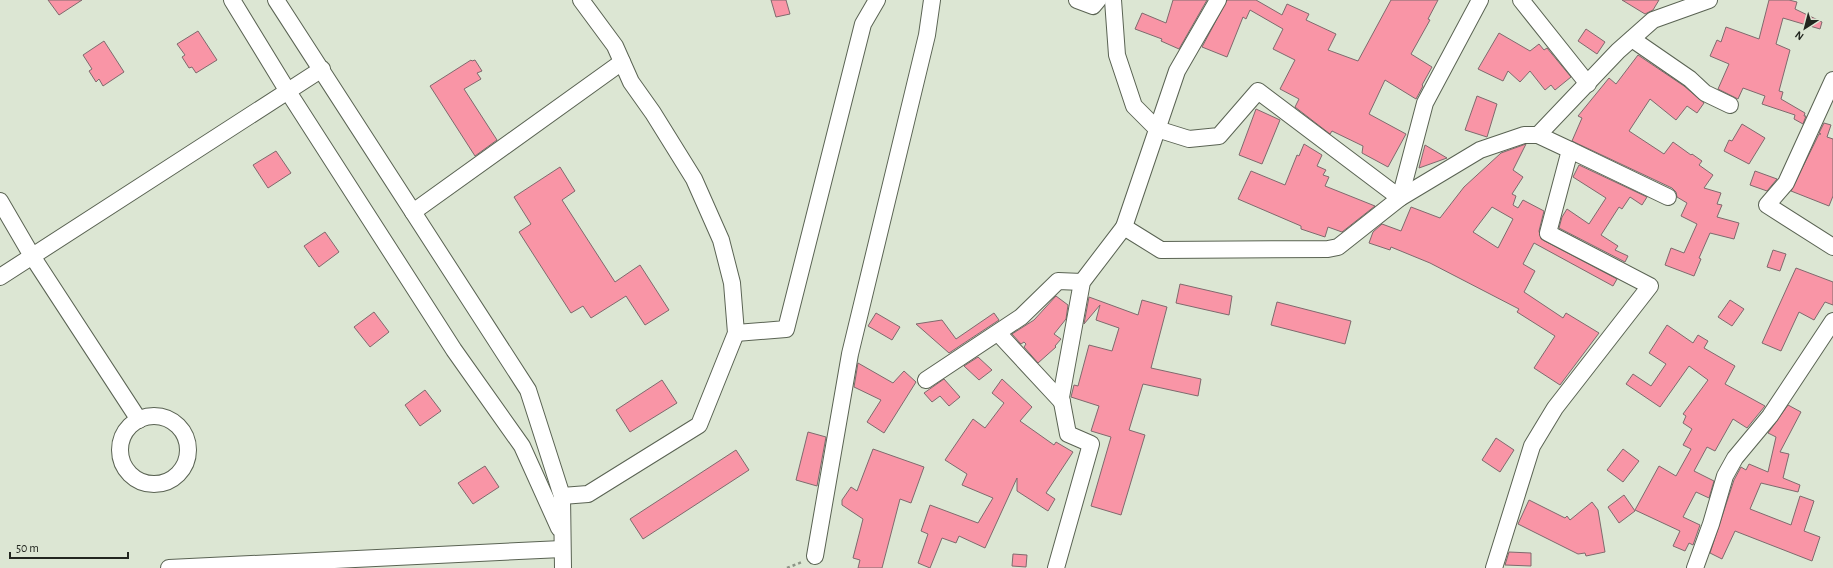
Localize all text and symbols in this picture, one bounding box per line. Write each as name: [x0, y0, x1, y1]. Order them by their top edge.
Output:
north arrow: [1785, 8, 1825, 48]
text: N: [1793, 29, 1806, 42]
scale bar: [10, 534, 128, 560]
text: 50 m: [16, 542, 39, 554]

